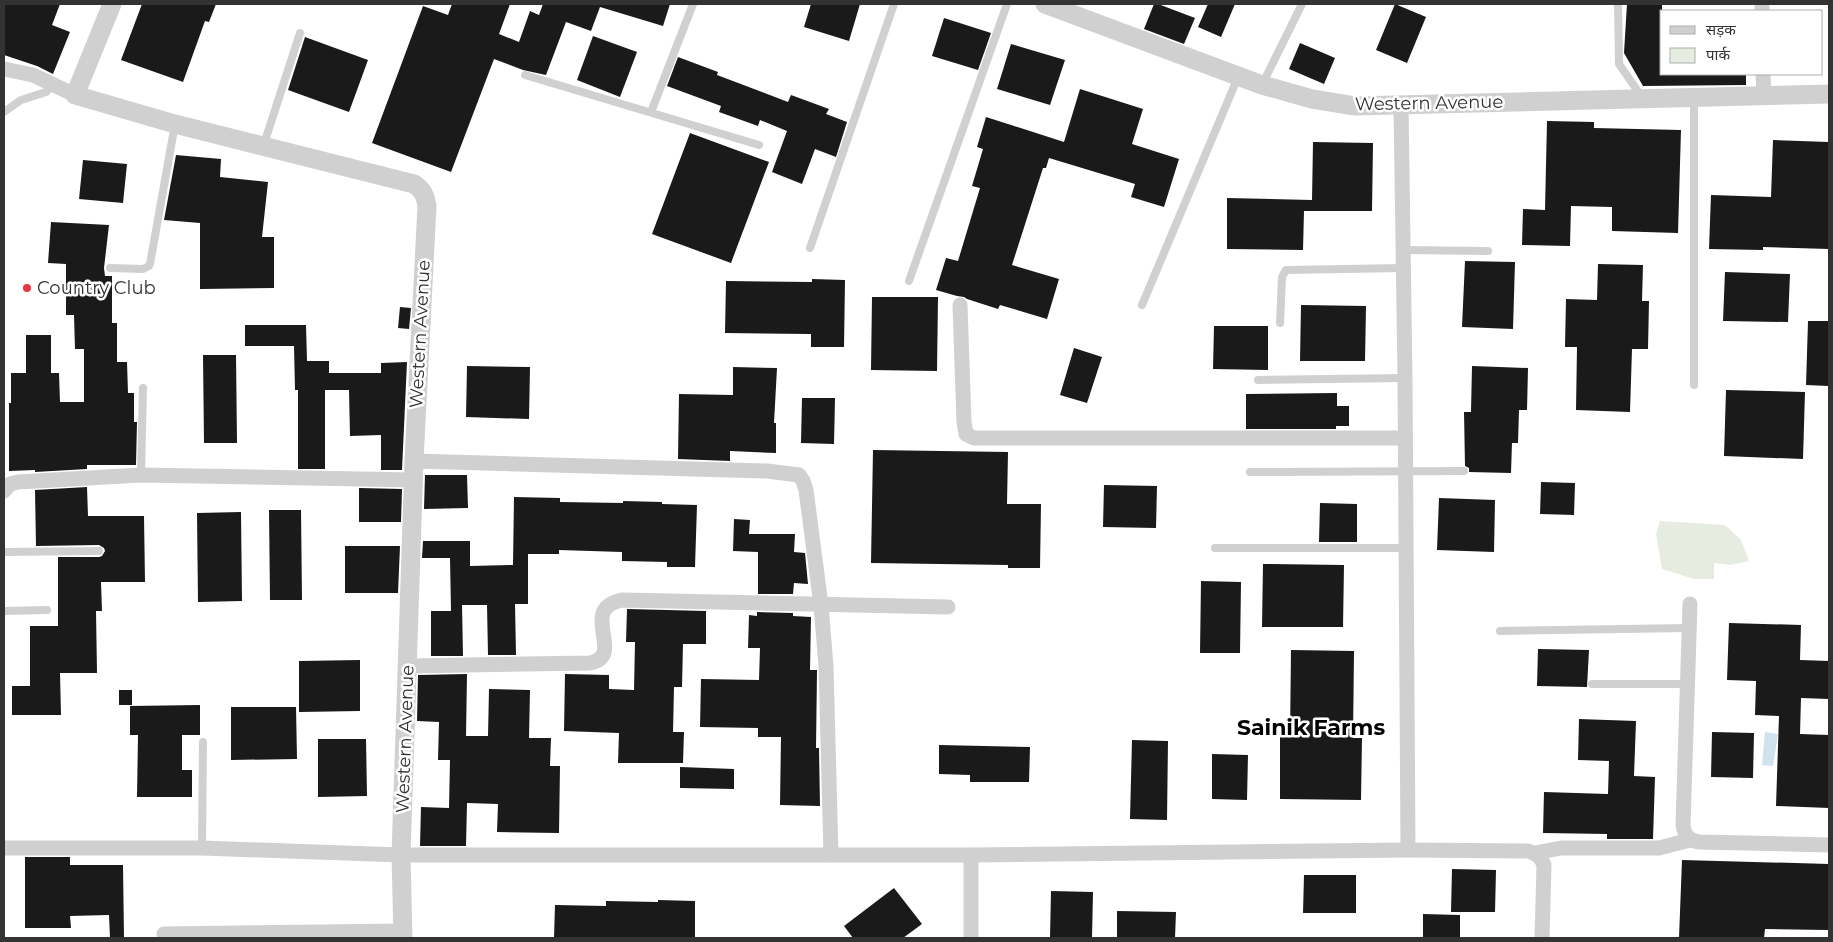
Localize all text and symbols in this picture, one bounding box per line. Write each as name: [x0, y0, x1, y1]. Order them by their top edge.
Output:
legend: [1660, 10, 1823, 75]
text: सड़क: [1706, 20, 1736, 39]
text: पार्क: [1706, 45, 1730, 64]
street label: Western Avenue: [1355, 91, 1504, 115]
street label: Western Avenue: [405, 259, 435, 409]
place label: Country Club: [37, 277, 156, 299]
marker: Country Club: [21, 282, 33, 294]
street label: Western Avenue: [391, 664, 419, 814]
district label: Sainik Farms: [1237, 714, 1385, 741]

